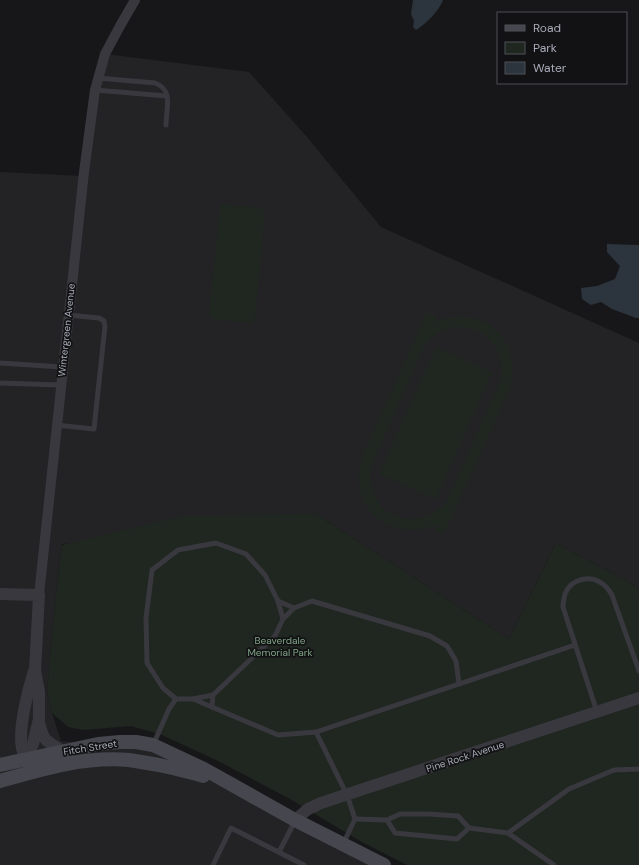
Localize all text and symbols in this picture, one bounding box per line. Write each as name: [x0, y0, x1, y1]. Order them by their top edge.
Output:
legend: [497, 12, 627, 84]
text: Road: [533, 20, 561, 36]
text: Park: [533, 40, 557, 56]
text: Water: [533, 60, 567, 76]
street label: Wintergreen Avenue: [55, 282, 78, 377]
park label: Beaverdale Memorial Park: [247, 634, 313, 659]
street label: Fitch Street: [62, 737, 118, 758]
street label: Pine Rock Avenue: [425, 738, 506, 775]

